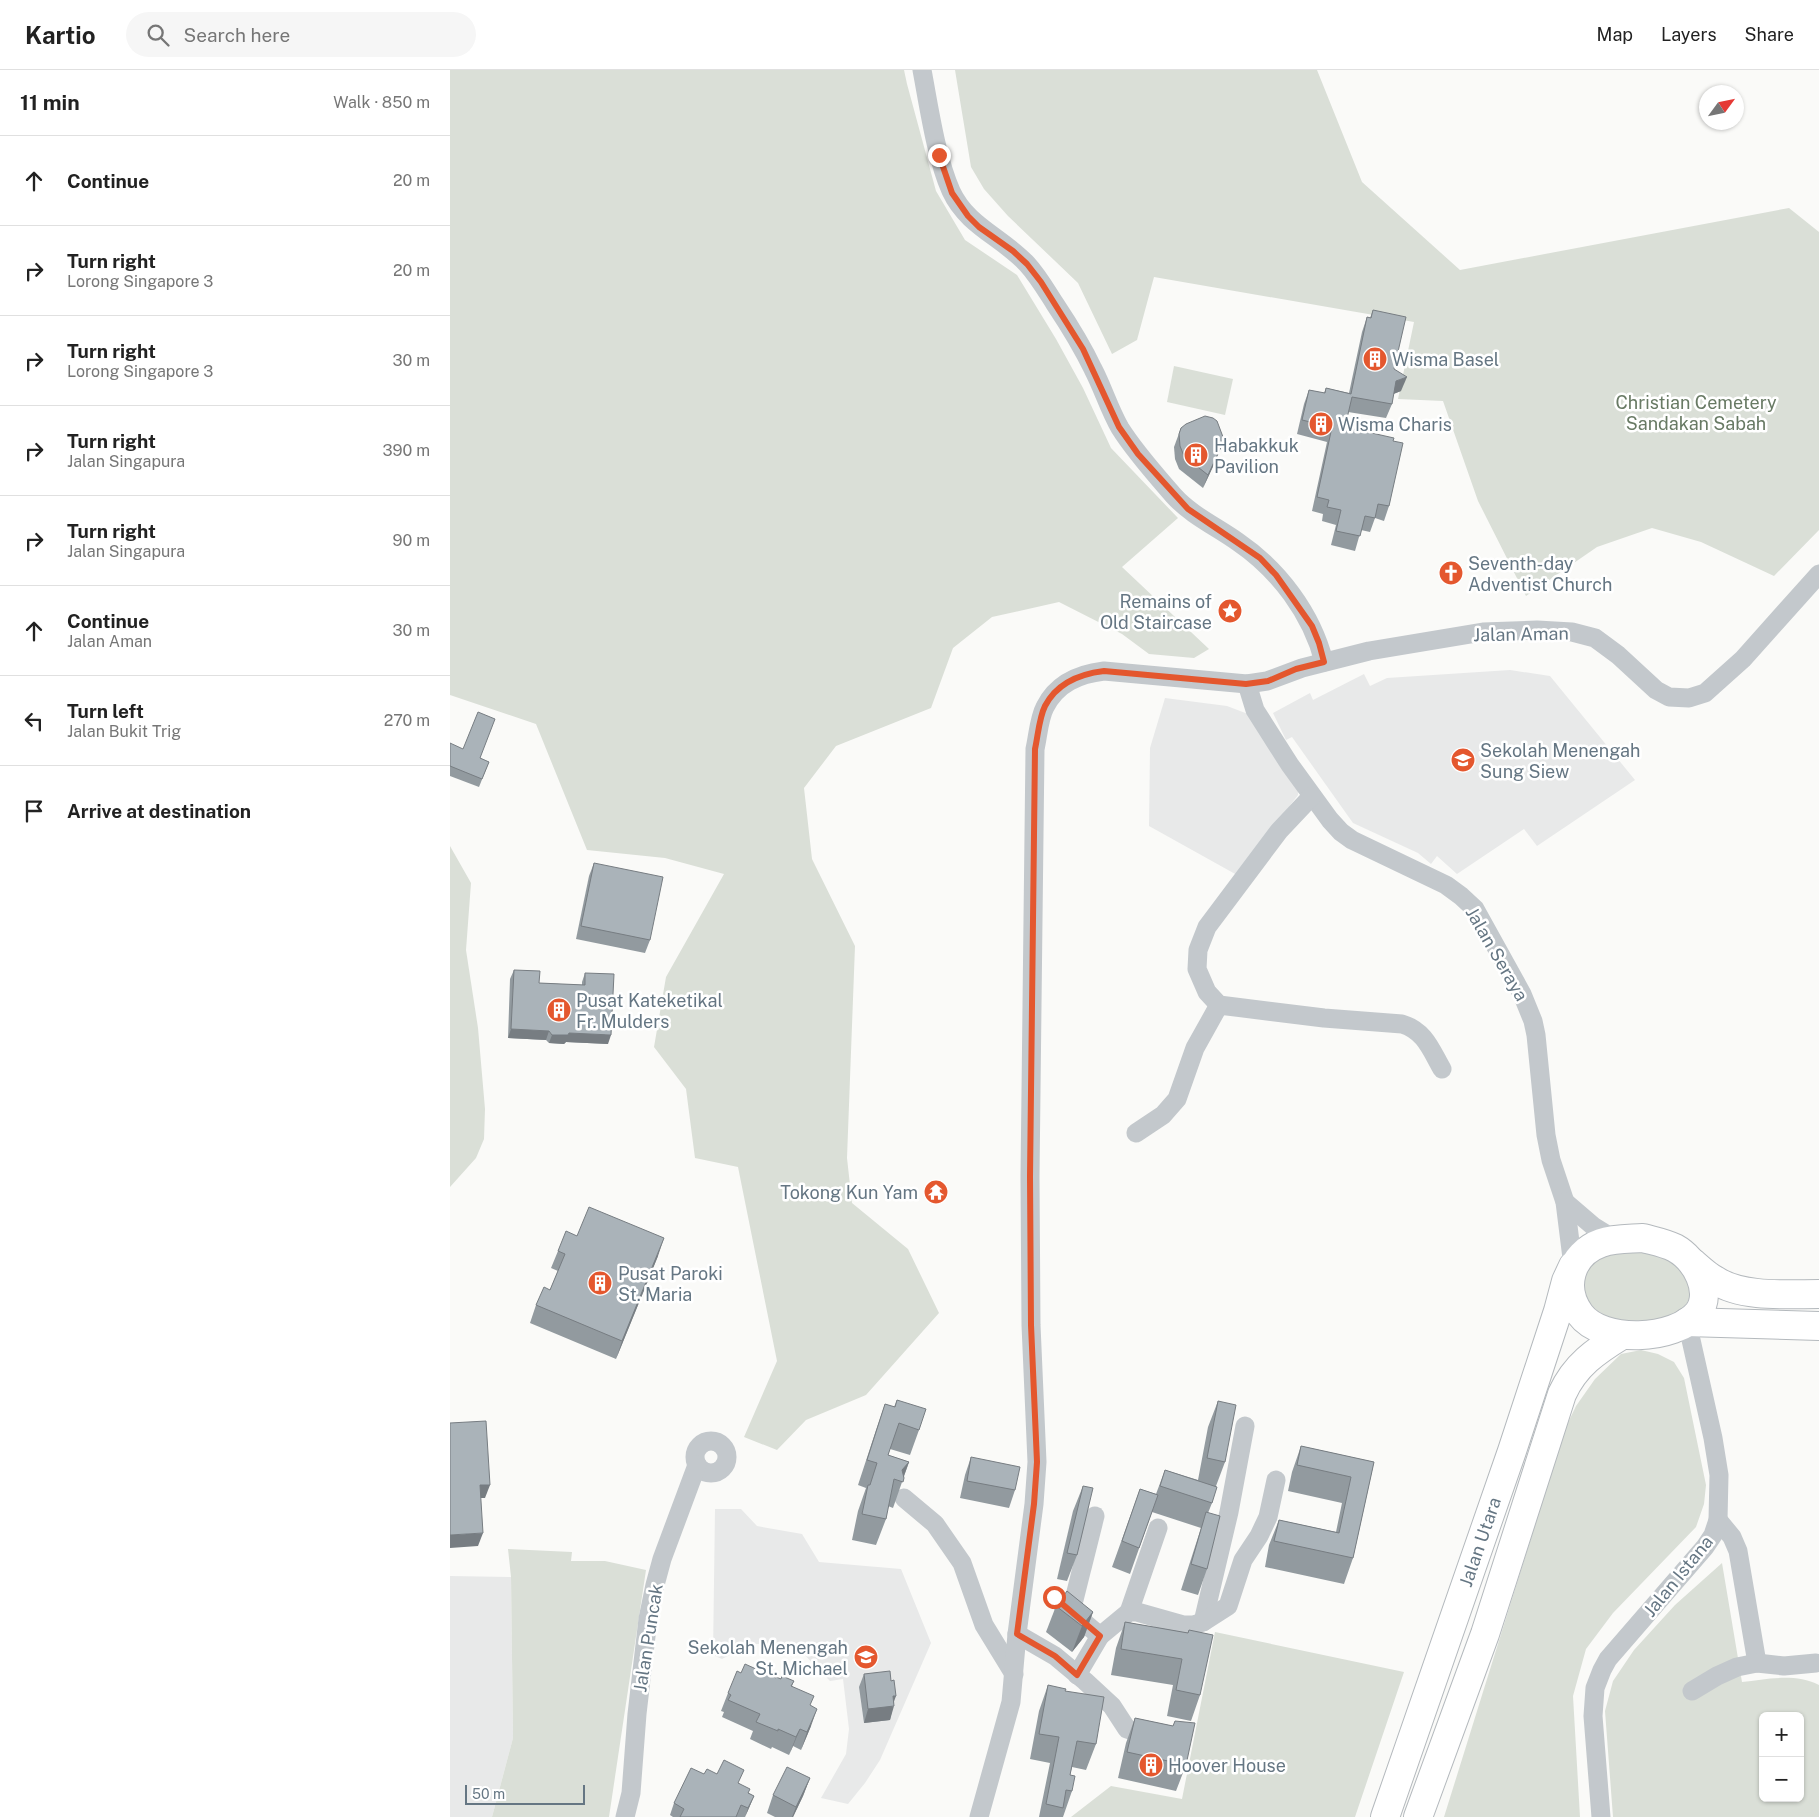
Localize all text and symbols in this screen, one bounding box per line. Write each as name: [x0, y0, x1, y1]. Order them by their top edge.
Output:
search box: [126, 12, 476, 57]
text: Kartio: [25, 21, 96, 49]
icon: search: [144, 21, 172, 49]
text: Search here: [184, 24, 290, 46]
text: Map: [1597, 24, 1633, 45]
text: Layers: [1661, 24, 1717, 45]
text: Share: [1745, 24, 1794, 45]
north arrow: [1699, 85, 1744, 130]
text: 11 min: [20, 90, 80, 115]
text: Walk · 850 m: [333, 93, 430, 112]
route end: [928, 144, 951, 167]
icon: ahead: [20, 167, 48, 195]
text: Continue: [67, 170, 149, 192]
text: 20 m: [393, 171, 430, 190]
text: Turn right: [67, 250, 156, 272]
icon: right: [20, 257, 48, 285]
text: 20 m: [393, 261, 430, 280]
text: Lorong Singapore 3: [67, 272, 213, 291]
text: Turn right: [67, 340, 156, 362]
building icon: Wisma Basel: [1362, 346, 1388, 372]
icon: right: [20, 347, 48, 375]
place label: Wisma Basel: [1392, 349, 1499, 370]
text: 30 m: [393, 351, 430, 370]
text: Lorong Singapore 3: [67, 362, 213, 381]
park label: Christian Cemetery Sandakan Sabah: [1615, 392, 1777, 434]
building icon: Wisma Charis: [1308, 411, 1334, 437]
place label: Wisma Charis: [1338, 414, 1452, 435]
text: Turn right: [67, 430, 156, 452]
place label: Habakkuk Pavilion: [1214, 435, 1299, 477]
icon: right: [20, 437, 48, 465]
text: 390 m: [383, 441, 430, 460]
building icon: Habakkuk Pavilion: [1183, 442, 1209, 468]
text: Jalan Singapura: [67, 452, 185, 471]
text: Turn right: [67, 520, 156, 542]
icon: right: [20, 527, 48, 555]
text: 90 m: [393, 531, 430, 550]
text: Jalan Singapura: [67, 542, 185, 561]
place label: Seventh-day Adventist Church: [1468, 553, 1612, 595]
church icon: Seventh-day Adventist Church: [1438, 560, 1464, 586]
place label: Remains of Old Staircase: [1100, 591, 1212, 633]
place icon: Remains of Old Staircase: [1217, 598, 1243, 624]
text: Continue: [67, 610, 149, 632]
icon: ahead: [20, 617, 48, 645]
text: 30 m: [393, 621, 430, 640]
street label: Jalan Aman: [1473, 623, 1569, 645]
text: Jalan Aman: [67, 632, 152, 651]
text: Turn left: [67, 700, 144, 722]
icon: left: [20, 707, 48, 735]
text: 270 m: [384, 711, 430, 730]
text: Jalan Bukit Trig: [67, 722, 181, 741]
place label: Sekolah Menengah Sung Siew: [1480, 740, 1640, 782]
school or university icon: Sekolah Menengah Sung Siew: [1450, 747, 1476, 773]
icon: arrive: [20, 797, 48, 825]
text: Arrive at destination: [67, 800, 251, 822]
street label: Jalan Seraya: [1462, 903, 1532, 1005]
place label: Pusat Kateketikal Fr. Mulders: [576, 990, 723, 1032]
building icon: Pusat Kateketikal Fr. Mulders: [546, 997, 572, 1023]
temple icon: Tokong Kun Yam: [923, 1179, 949, 1205]
place label: Tokong Kun Yam: [780, 1182, 918, 1203]
place label: Pusat Paroki St. Maria: [618, 1263, 723, 1305]
building icon: Pusat Paroki St. Maria: [587, 1270, 613, 1296]
street label: Jalan Utara: [1455, 1494, 1505, 1590]
street label: Jalan Istana: [1639, 1531, 1717, 1621]
street label: Jalan Puncak: [629, 1582, 667, 1694]
route start: [1043, 1586, 1066, 1609]
place label: Sekolah Menengah St. Michael: [688, 1637, 848, 1679]
school or university icon: Sekolah Menengah St. Michael: [853, 1644, 879, 1670]
map controls: [1759, 1712, 1804, 1802]
button: +: [1759, 1712, 1804, 1757]
building icon: Hoover House: [1138, 1752, 1164, 1778]
place label: Hoover House: [1168, 1755, 1286, 1776]
button: −: [1759, 1757, 1804, 1802]
scale bar: [465, 1782, 585, 1805]
text: 50 m: [472, 1786, 505, 1802]

